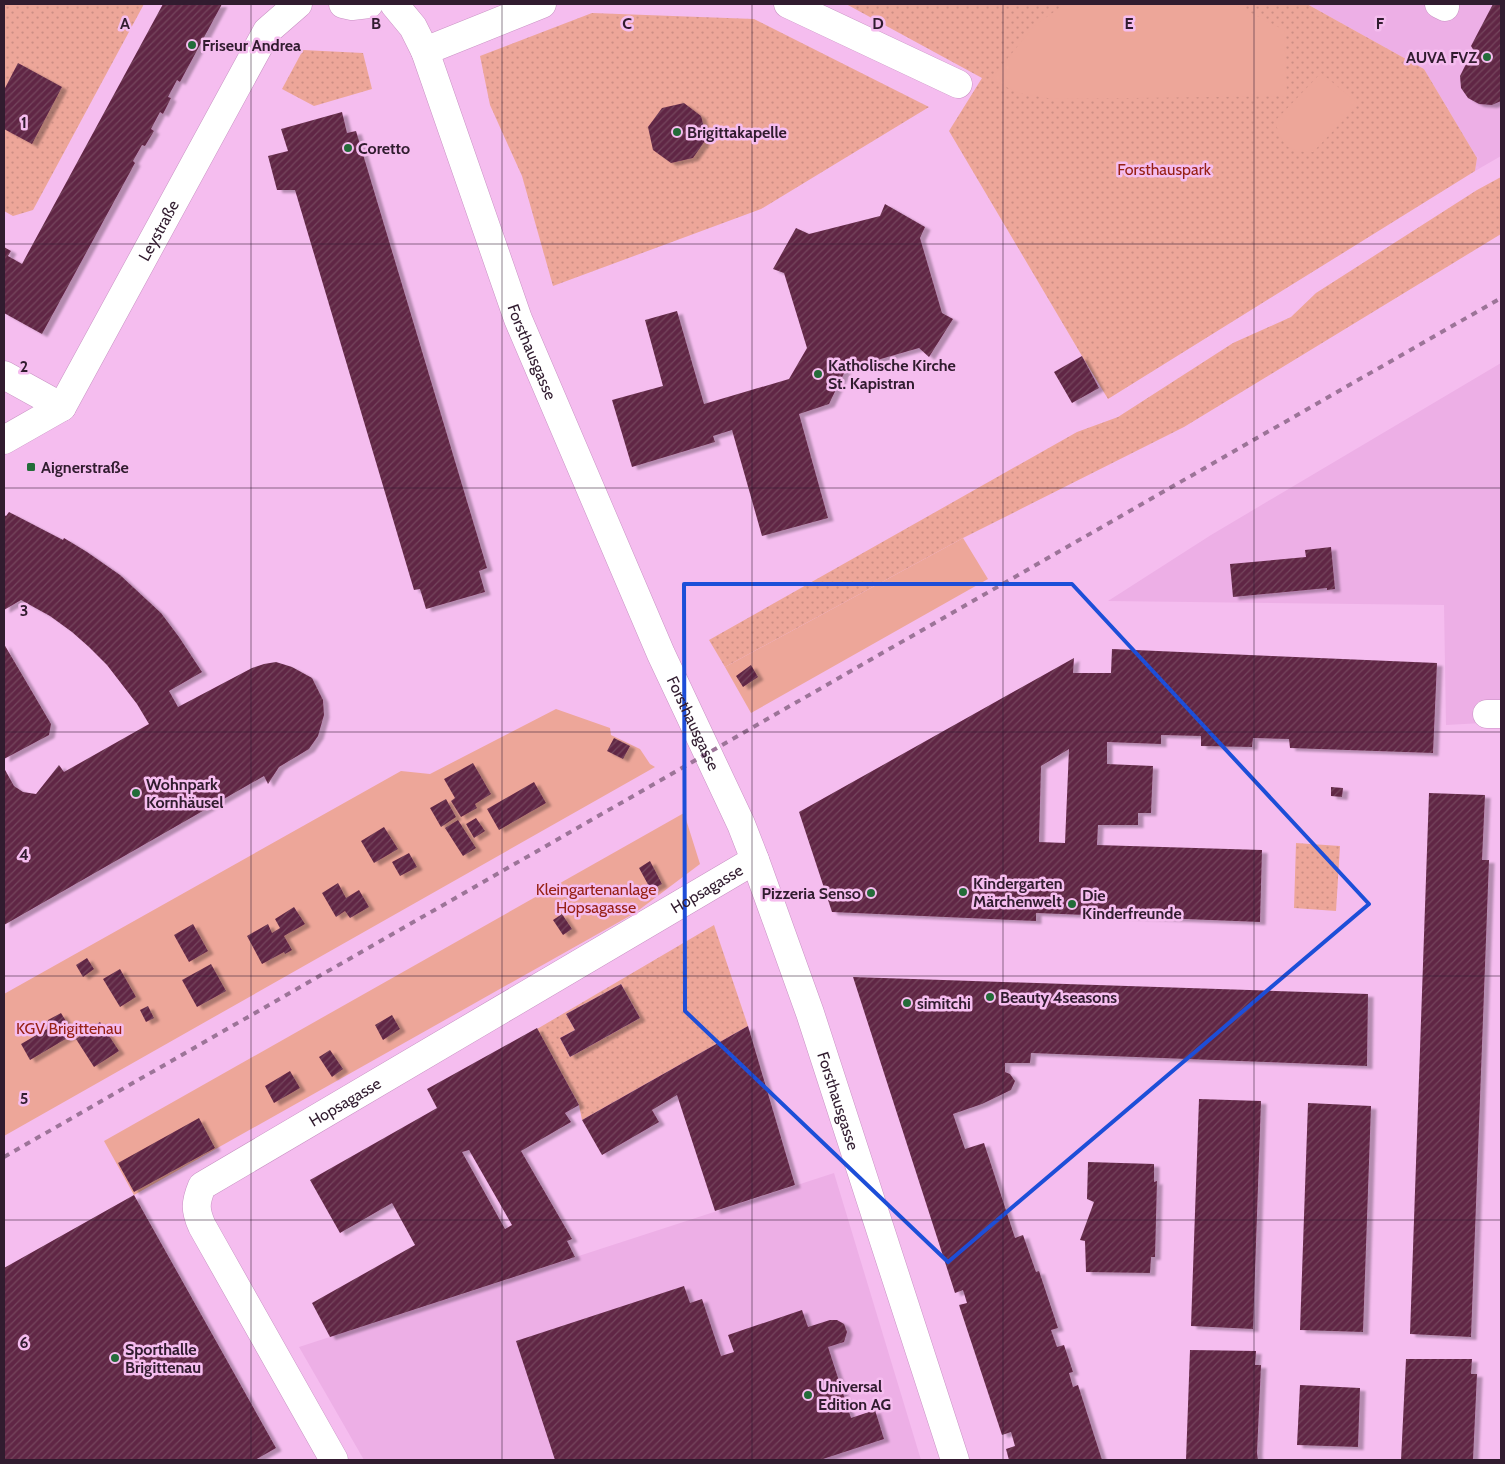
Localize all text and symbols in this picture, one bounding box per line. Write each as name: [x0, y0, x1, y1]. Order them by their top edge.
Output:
text: A: [120, 14, 130, 33]
text: B: [371, 14, 381, 33]
text: C: [622, 14, 632, 33]
text: D: [872, 14, 884, 33]
text: E: [1124, 14, 1134, 33]
text: F: [1376, 14, 1385, 33]
place label: Friseur Andrea: [202, 36, 301, 55]
marker: Friseur Andrea: [186, 39, 198, 51]
place label: AUVA FVZ: [1406, 48, 1477, 67]
marker: AUVA FVZ: [1481, 51, 1493, 63]
text: 1: [21, 113, 27, 132]
place label: Brigittakapelle: [687, 123, 787, 142]
marker: Brigittakapelle: [671, 126, 683, 138]
place label: Coretto: [358, 139, 410, 158]
marker: Coretto: [342, 142, 354, 154]
park label: Forsthauspark: [1117, 160, 1212, 179]
street label: Leystraße: [135, 197, 183, 264]
street label: Forsthausgasse: [504, 302, 560, 403]
place label: Katholische Kirche St. Kapistran: [828, 356, 956, 393]
text: 2: [20, 357, 28, 376]
marker: Katholische Kirche St. Kapistran: [812, 368, 824, 380]
place label: Aignerstraße: [41, 458, 129, 477]
marker: Aignerstraße: [25, 461, 37, 473]
text: 3: [20, 601, 28, 620]
street label: Forsthausgasse: [663, 673, 723, 774]
place label: Wohnpark Kornhäusel: [146, 775, 223, 812]
marker: Wohnpark Kornhäusel: [130, 787, 142, 799]
text: 4: [19, 845, 29, 864]
street label: Hopsagasse: [667, 860, 746, 918]
place label: Kindergarten Märchenwelt: [973, 874, 1063, 911]
park label: Kleingartenanlage Hopsagasse: [536, 880, 656, 917]
place label: Pizzeria Senso: [762, 884, 861, 903]
marker: Kindergarten Märchenwelt: [957, 886, 969, 898]
place label: Die Kinderfreunde: [1082, 886, 1182, 923]
marker: Pizzeria Senso: [865, 887, 877, 899]
marker: Die Kinderfreunde: [1066, 898, 1078, 910]
place label: Beauty 4seasons: [1000, 988, 1117, 1007]
marker: Beauty 4seasons: [984, 991, 996, 1003]
place label: simitchi: [917, 994, 971, 1013]
marker: simitchi: [901, 997, 913, 1009]
park label: KGV Brigittenau: [16, 1019, 122, 1038]
street label: Forsthausgasse: [813, 1049, 863, 1152]
street label: Hopsagasse: [306, 1074, 384, 1131]
text: 5: [20, 1089, 28, 1108]
text: 6: [20, 1333, 29, 1352]
place label: Sporthalle Brigittenau: [125, 1340, 201, 1377]
marker: Sporthalle Brigittenau: [109, 1352, 121, 1364]
place label: Universal Edition AG: [818, 1377, 891, 1414]
marker: Universal Edition AG: [802, 1389, 814, 1401]

